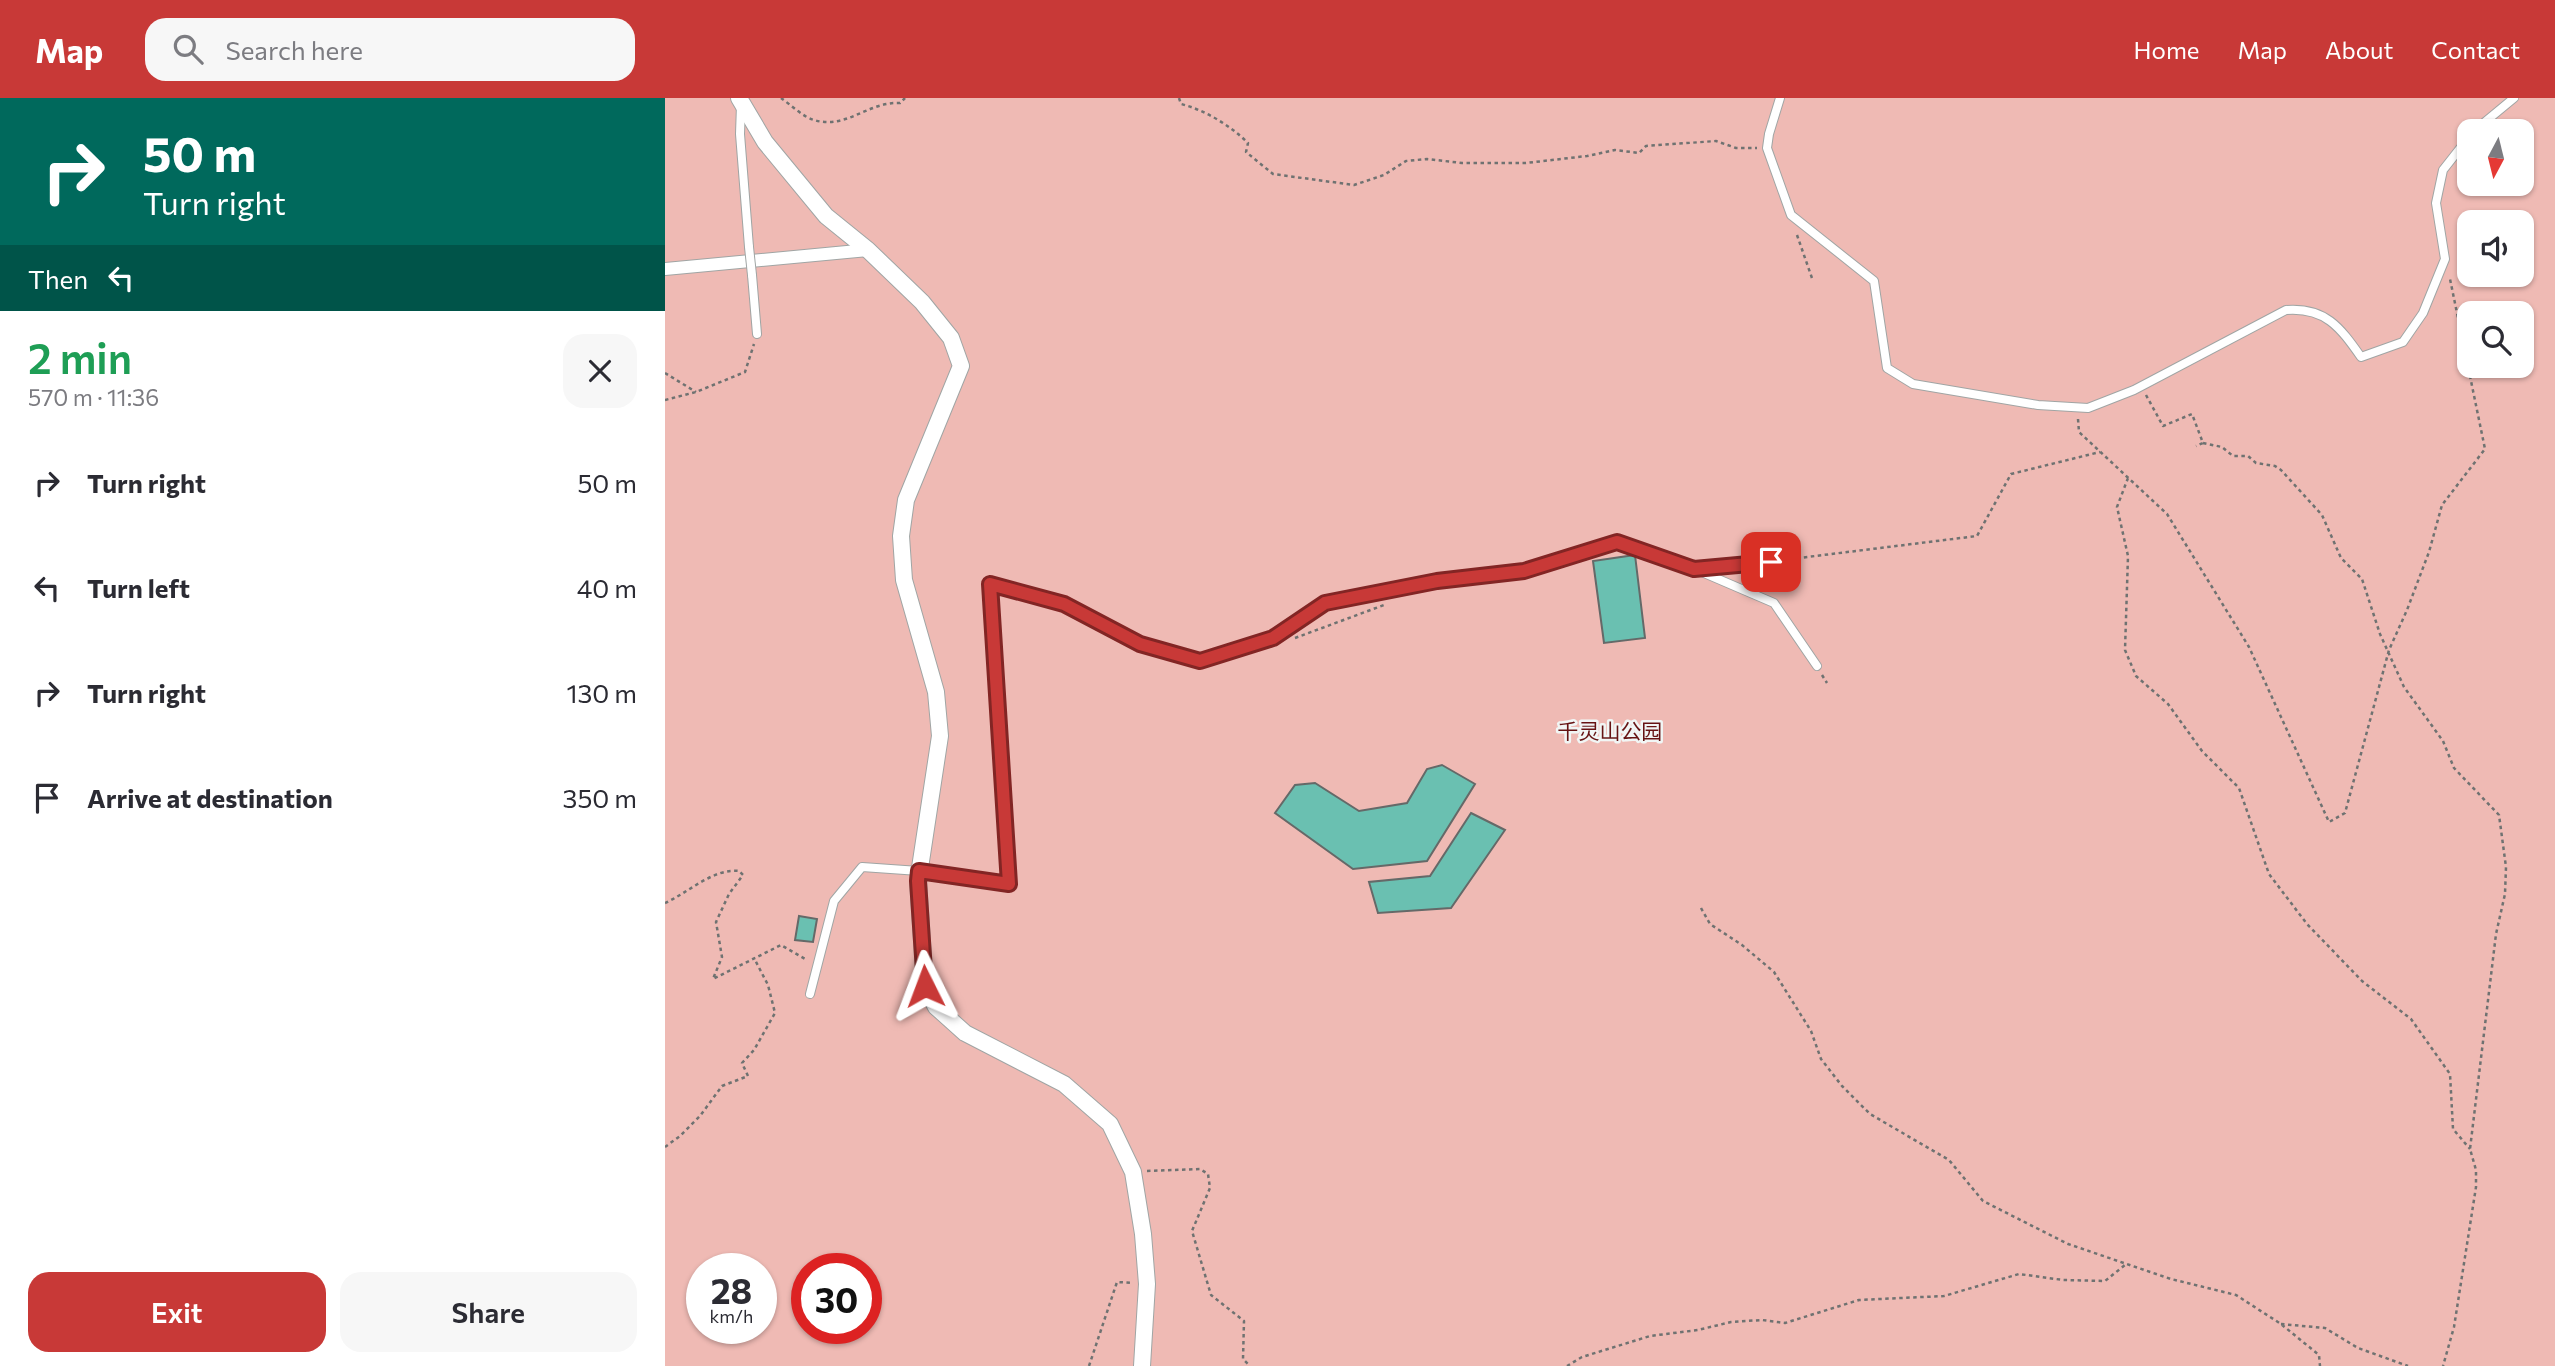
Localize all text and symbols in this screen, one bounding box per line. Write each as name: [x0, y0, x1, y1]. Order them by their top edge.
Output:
search box: [145, 18, 635, 81]
text: Map: [35, 29, 103, 70]
icon: search: [169, 30, 207, 68]
text: Search here: [225, 34, 363, 65]
text: Home: [2134, 35, 2200, 64]
text: Map: [2238, 35, 2287, 64]
text: About: [2325, 35, 2393, 64]
text: Contact: [2431, 35, 2520, 64]
north arrow: [2457, 119, 2534, 196]
map controls: [2457, 119, 2534, 378]
text: 50 m: [143, 122, 256, 182]
icon: right: [28, 126, 119, 217]
text: Turn right: [143, 182, 286, 222]
button: sound: [2457, 210, 2534, 287]
icon: left: [102, 259, 140, 297]
text: Then: [28, 263, 88, 294]
button: search: [2457, 301, 2534, 378]
text: 2 min: [28, 331, 132, 383]
button: close: [563, 334, 637, 408]
text: 570 m · 11:36: [28, 383, 159, 411]
icon: right: [28, 464, 66, 502]
text: Turn right: [87, 467, 206, 498]
text: 50 m: [577, 467, 637, 498]
pin: [1741, 532, 1801, 592]
icon: arrive: [1752, 543, 1790, 581]
icon: left: [28, 569, 66, 607]
text: Turn left: [87, 572, 190, 603]
text: 40 m: [577, 572, 637, 603]
icon: right: [28, 674, 66, 712]
text: Turn right: [87, 677, 206, 708]
text: 130 m: [566, 677, 637, 708]
park label: 千灵山公园: [1558, 718, 1663, 743]
icon: arrive: [28, 779, 66, 817]
text: Arrive at destination: [87, 782, 333, 813]
text: 350 m: [563, 782, 637, 813]
position arrow: [888, 949, 962, 1023]
speed limit sign: 30: [791, 1253, 882, 1344]
text: 28: [711, 1268, 752, 1311]
button: Exit: [28, 1272, 326, 1352]
button: Share: [340, 1272, 637, 1352]
text: km/h: [710, 1305, 753, 1327]

